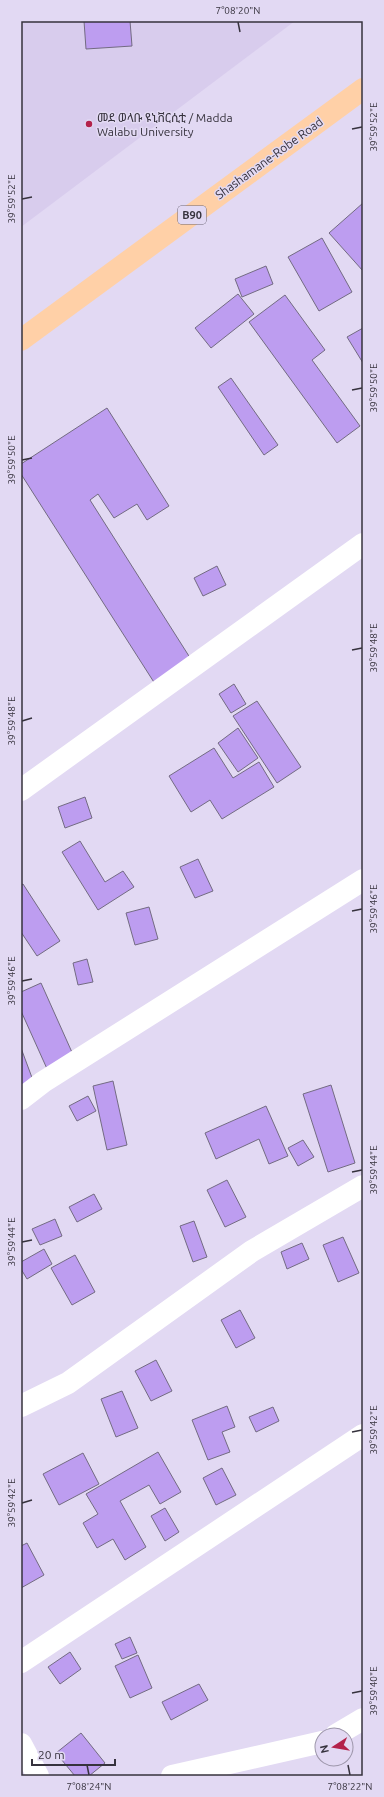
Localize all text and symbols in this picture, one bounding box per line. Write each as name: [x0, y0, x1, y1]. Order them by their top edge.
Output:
text: 7°08'20"N: [216, 5, 260, 16]
text: 39°59'52"E: [368, 102, 379, 152]
place label: መደ ወላቡ ዩኒቨርሲቲ / Madda Walabu University: [97, 111, 233, 138]
street label: Shashamane-Robe Road: [213, 115, 325, 201]
marker: መደ ወላቡ ዩኒቨርሲቲ / Madda Walabu University: [84, 119, 94, 129]
text: 39°59'52"E: [6, 174, 17, 224]
road number: B90: [178, 206, 206, 224]
text: 39°59'50"E: [368, 363, 379, 413]
text: 39°59'50"E: [6, 435, 17, 485]
text: 39°59'48"E: [368, 623, 379, 673]
text: 39°59'48"E: [6, 696, 17, 746]
text: 39°59'46"E: [368, 884, 379, 934]
text: 39°59'46"E: [6, 956, 17, 1006]
text: 39°59'44"E: [368, 1145, 379, 1195]
text: 39°59'44"E: [6, 1217, 17, 1267]
text: 39°59'42"E: [368, 1405, 379, 1455]
text: 39°59'42"E: [6, 1478, 17, 1528]
text: 39°59'40"E: [368, 1666, 379, 1716]
north arrow: [314, 1727, 354, 1767]
scale bar: [32, 1741, 115, 1767]
text: N: [317, 1744, 331, 1754]
text: 20 m: [38, 1748, 65, 1761]
text: 7°08'24"N: [67, 1781, 111, 1792]
text: 7°08'22"N: [328, 1781, 372, 1792]

